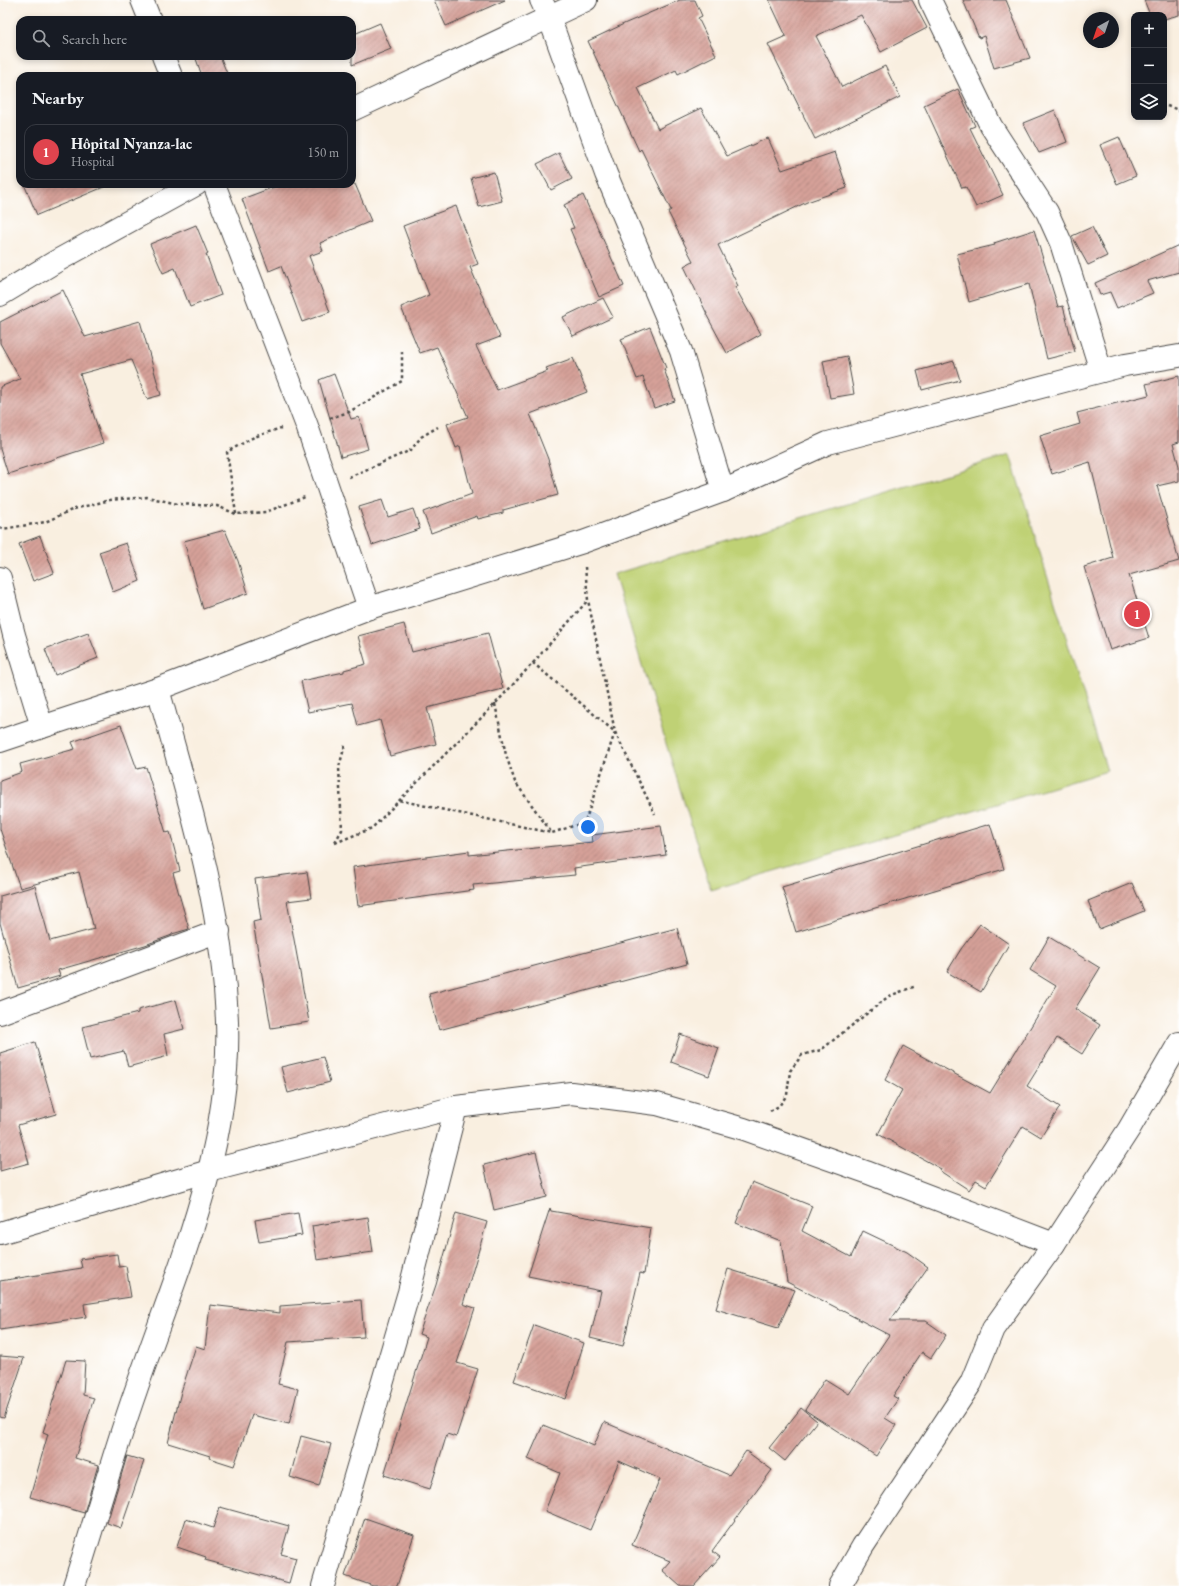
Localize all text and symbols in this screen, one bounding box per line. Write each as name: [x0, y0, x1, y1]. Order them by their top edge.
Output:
north arrow: [1083, 12, 1119, 48]
map controls: [1131, 12, 1167, 120]
button: +: [1131, 12, 1167, 48]
search box: [16, 16, 356, 60]
icon: search: [30, 27, 52, 49]
text: Search here: [62, 29, 127, 48]
button: −: [1131, 48, 1167, 84]
button: layers: [1131, 84, 1167, 120]
text: Nearby: [32, 87, 84, 109]
text: Hôpital Nyanza-lac: [71, 134, 192, 153]
text: 1: [43, 144, 49, 161]
text: 150 m: [308, 144, 339, 161]
text: Hospital: [71, 153, 115, 170]
pin: 1: [1124, 599, 1150, 629]
your location: [578, 817, 598, 837]

